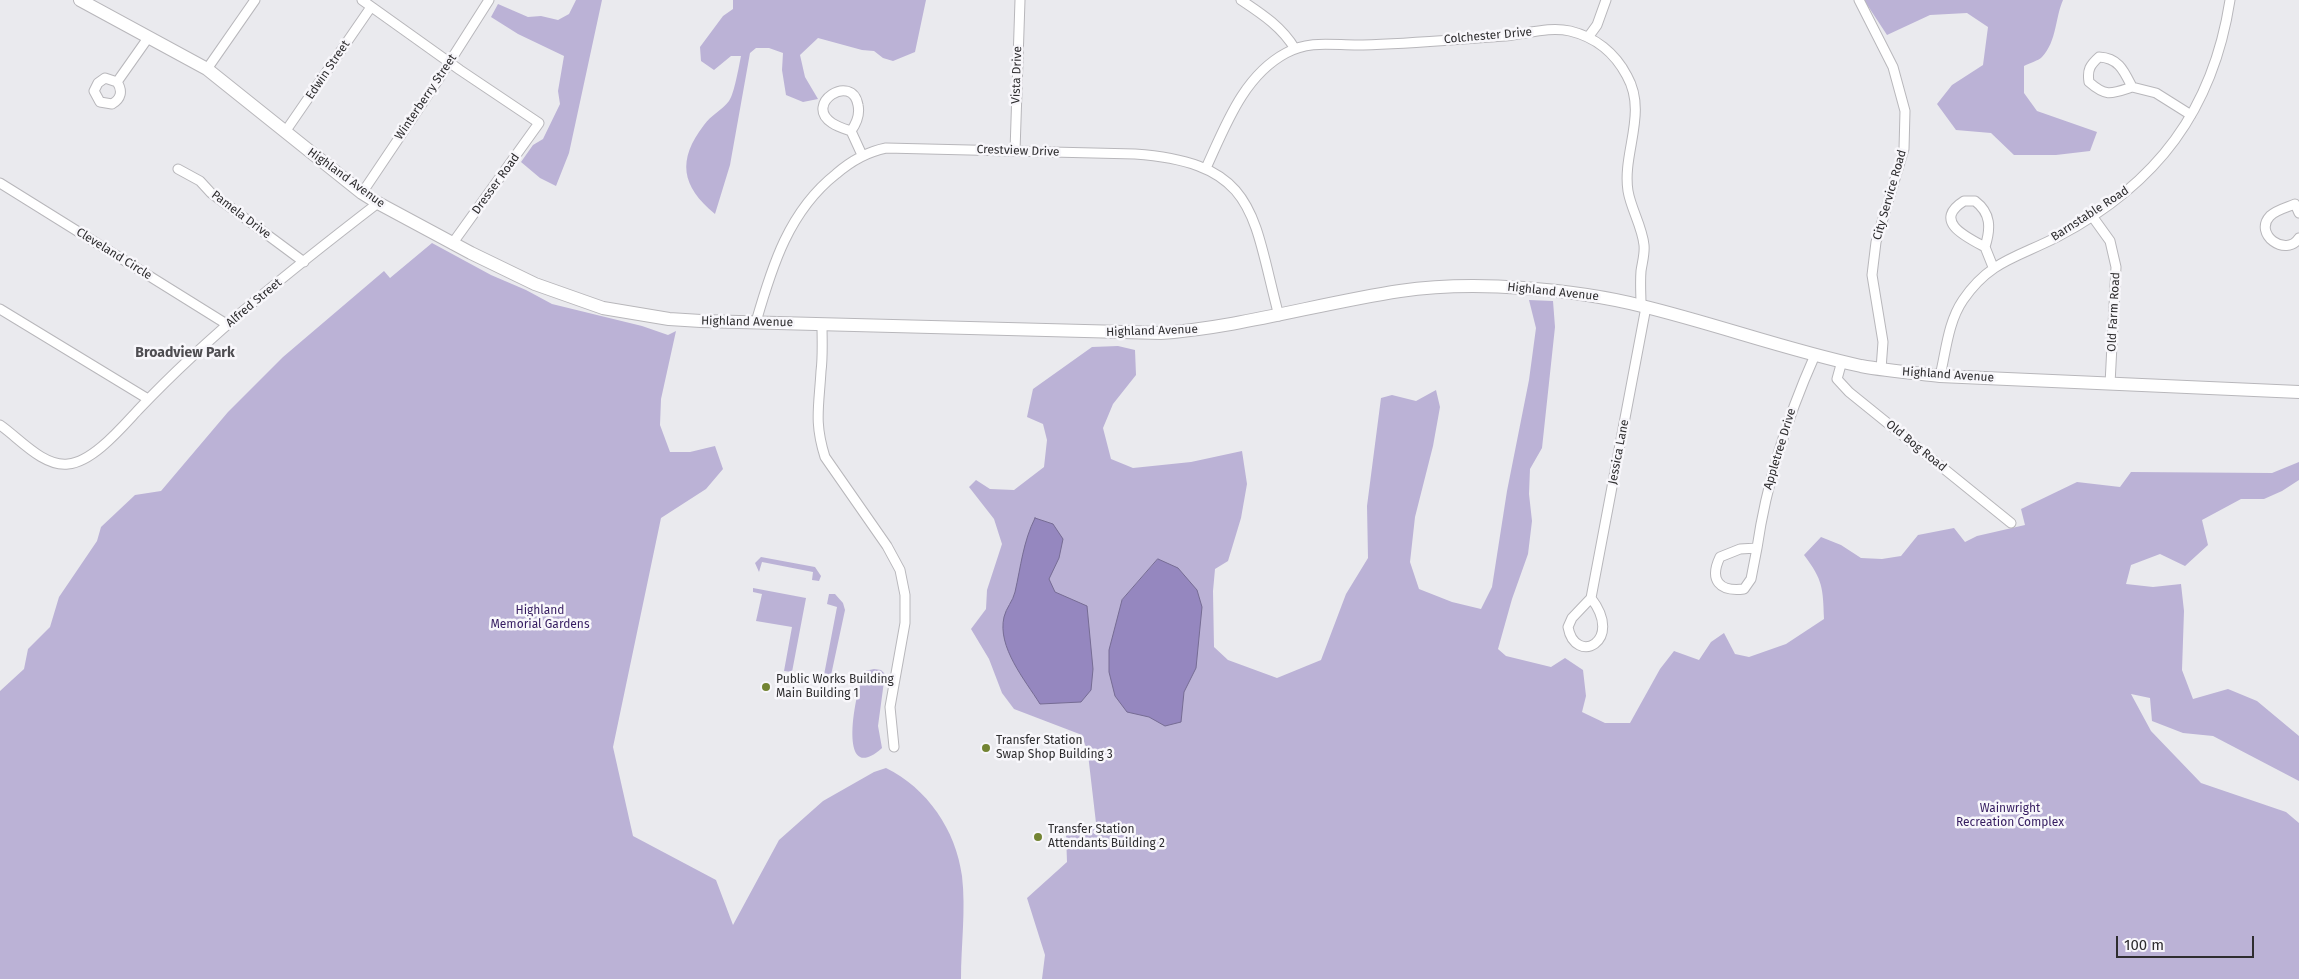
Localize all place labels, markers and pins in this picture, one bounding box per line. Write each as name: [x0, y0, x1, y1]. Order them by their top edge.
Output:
place label: Public Works Building Main Building 1: [776, 673, 894, 701]
marker: Public Works Building Main Building 1: [760, 681, 772, 693]
place label: Transfer Station Swap Shop Building 3: [996, 734, 1113, 762]
marker: Transfer Station Swap Shop Building 3: [980, 742, 992, 754]
place label: Transfer Station Attendants Building 2: [1048, 823, 1165, 851]
marker: Transfer Station Attendants Building 2: [1032, 831, 1044, 843]

